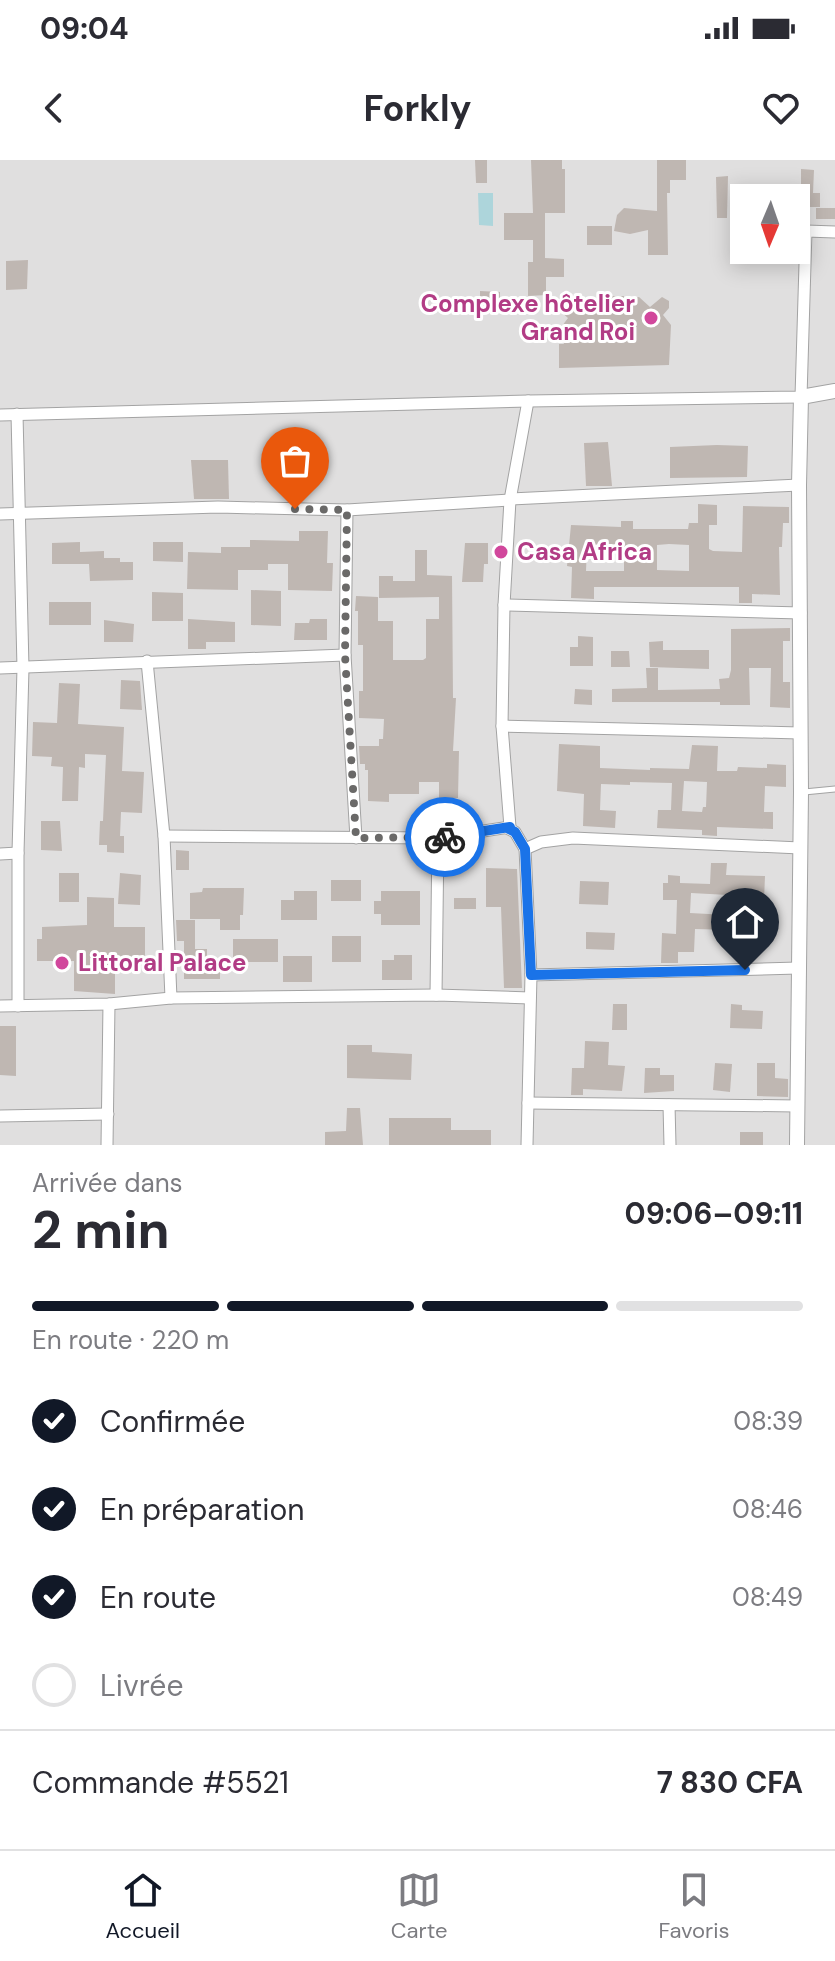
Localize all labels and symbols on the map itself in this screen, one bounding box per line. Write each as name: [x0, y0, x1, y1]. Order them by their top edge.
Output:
north arrow: [730, 184, 810, 264]
place label: Complexe hôtelier Grand Roi: [420, 288, 635, 347]
marker: Complexe hôtelier Grand Roi: [642, 309, 660, 327]
pin: [261, 427, 329, 509]
place label: Casa Africa: [517, 536, 652, 567]
marker: Casa Africa: [492, 543, 510, 561]
courier: [405, 797, 485, 877]
pin: [711, 888, 779, 970]
place label: Littoral Palace: [78, 947, 247, 978]
marker: Littoral Palace: [53, 954, 71, 972]

